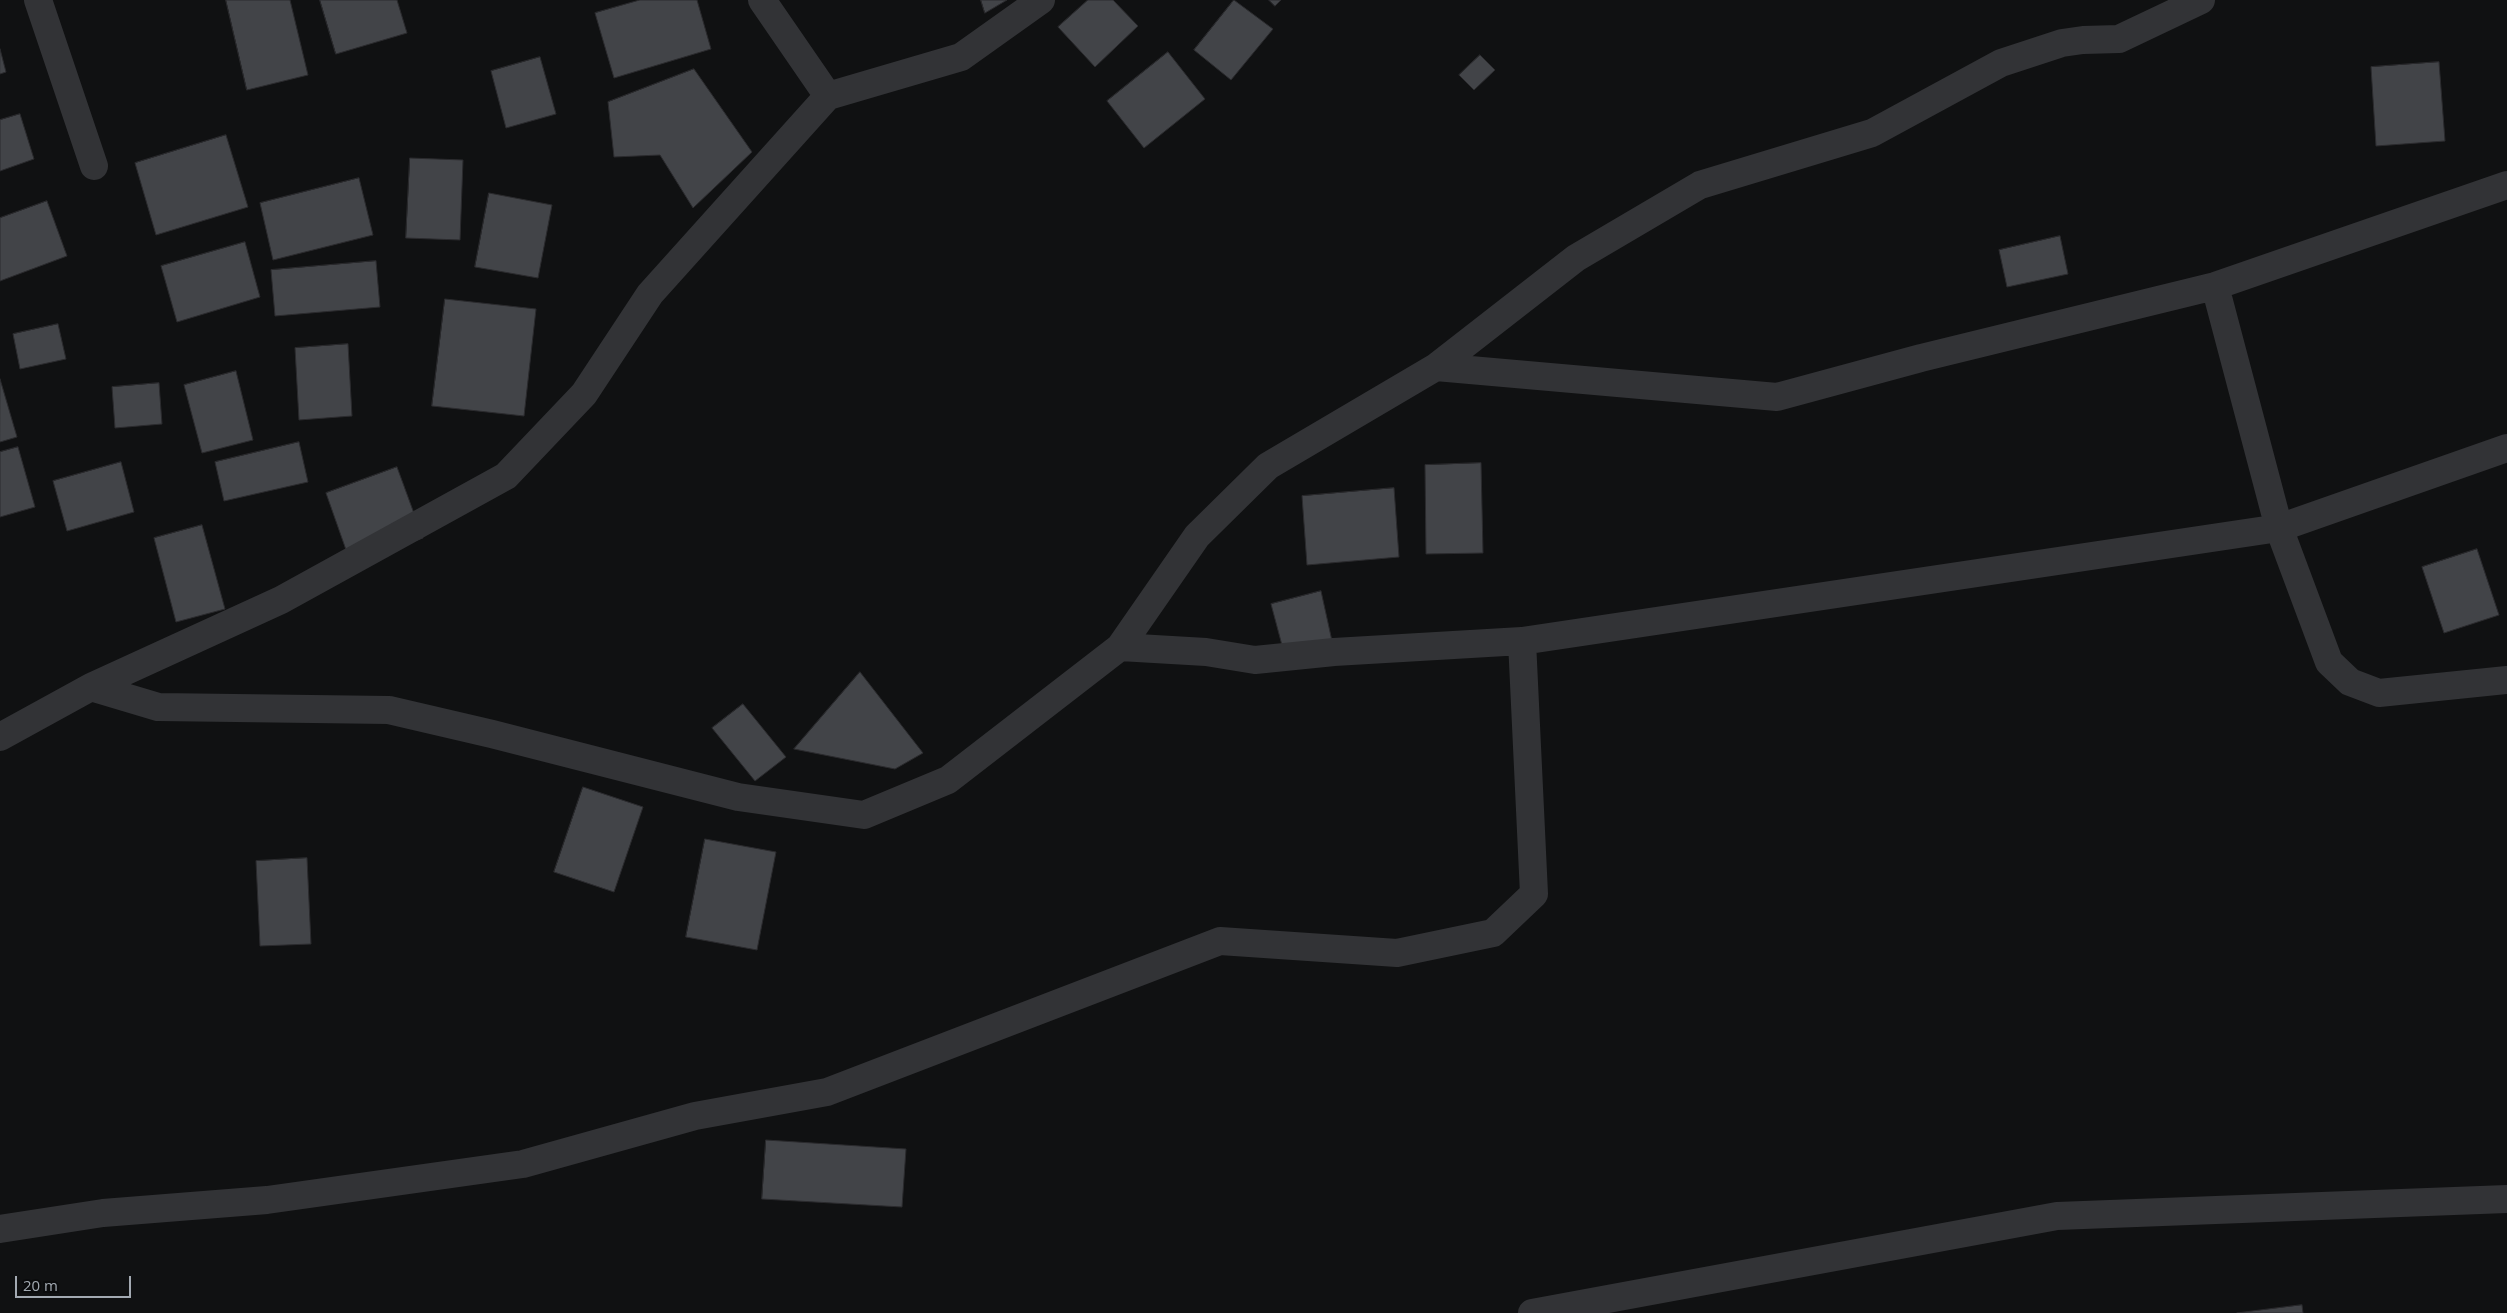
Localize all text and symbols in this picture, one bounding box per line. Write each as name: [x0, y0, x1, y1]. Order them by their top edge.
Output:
scale bar: [18, 1266, 134, 1298]
text: 20 m: [23, 1275, 58, 1295]

